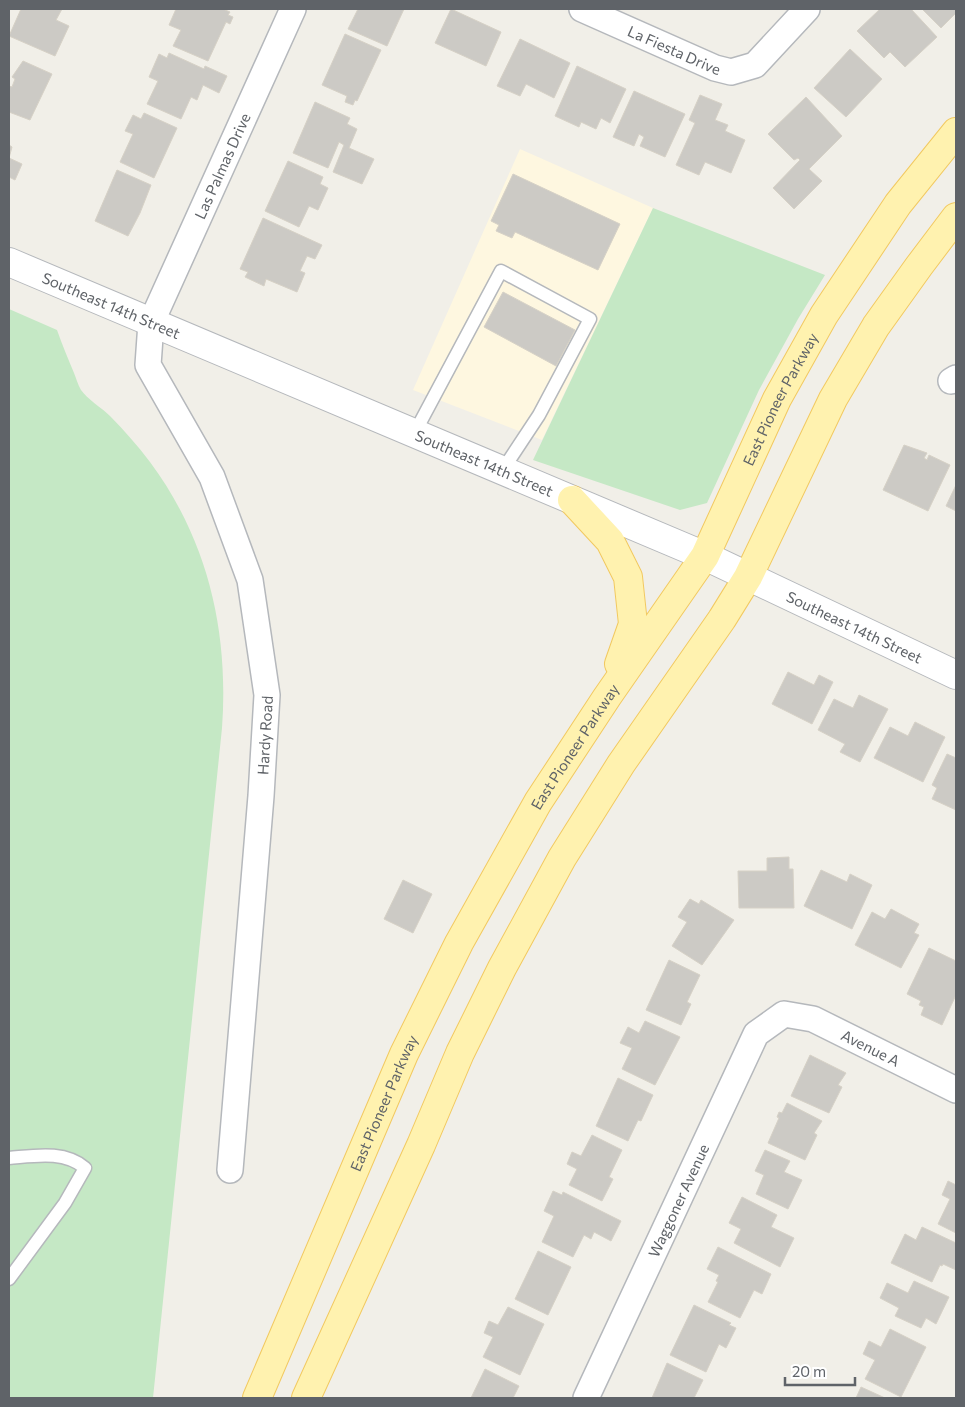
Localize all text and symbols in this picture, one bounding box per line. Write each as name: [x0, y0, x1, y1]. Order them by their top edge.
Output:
street label: La Fiesta Drive: [625, 22, 722, 78]
street label: Las Palmas Drive: [190, 110, 254, 222]
street label: Southeast 14th Street: [40, 268, 183, 342]
street label: East Pioneer Parkway: [739, 329, 821, 468]
street label: Southeast 14th Street: [413, 426, 556, 500]
street label: Southeast 14th Street: [784, 587, 925, 667]
street label: East Pioneer Parkway: [527, 680, 623, 813]
street label: Hardy Road: [253, 695, 276, 775]
street label: Avenue A: [838, 1026, 903, 1070]
street label: East Pioneer Parkway: [346, 1032, 421, 1174]
street label: Waggoner Avenue: [644, 1141, 712, 1260]
scale bar: [785, 1354, 855, 1386]
text: 20 m: [792, 1362, 826, 1380]

